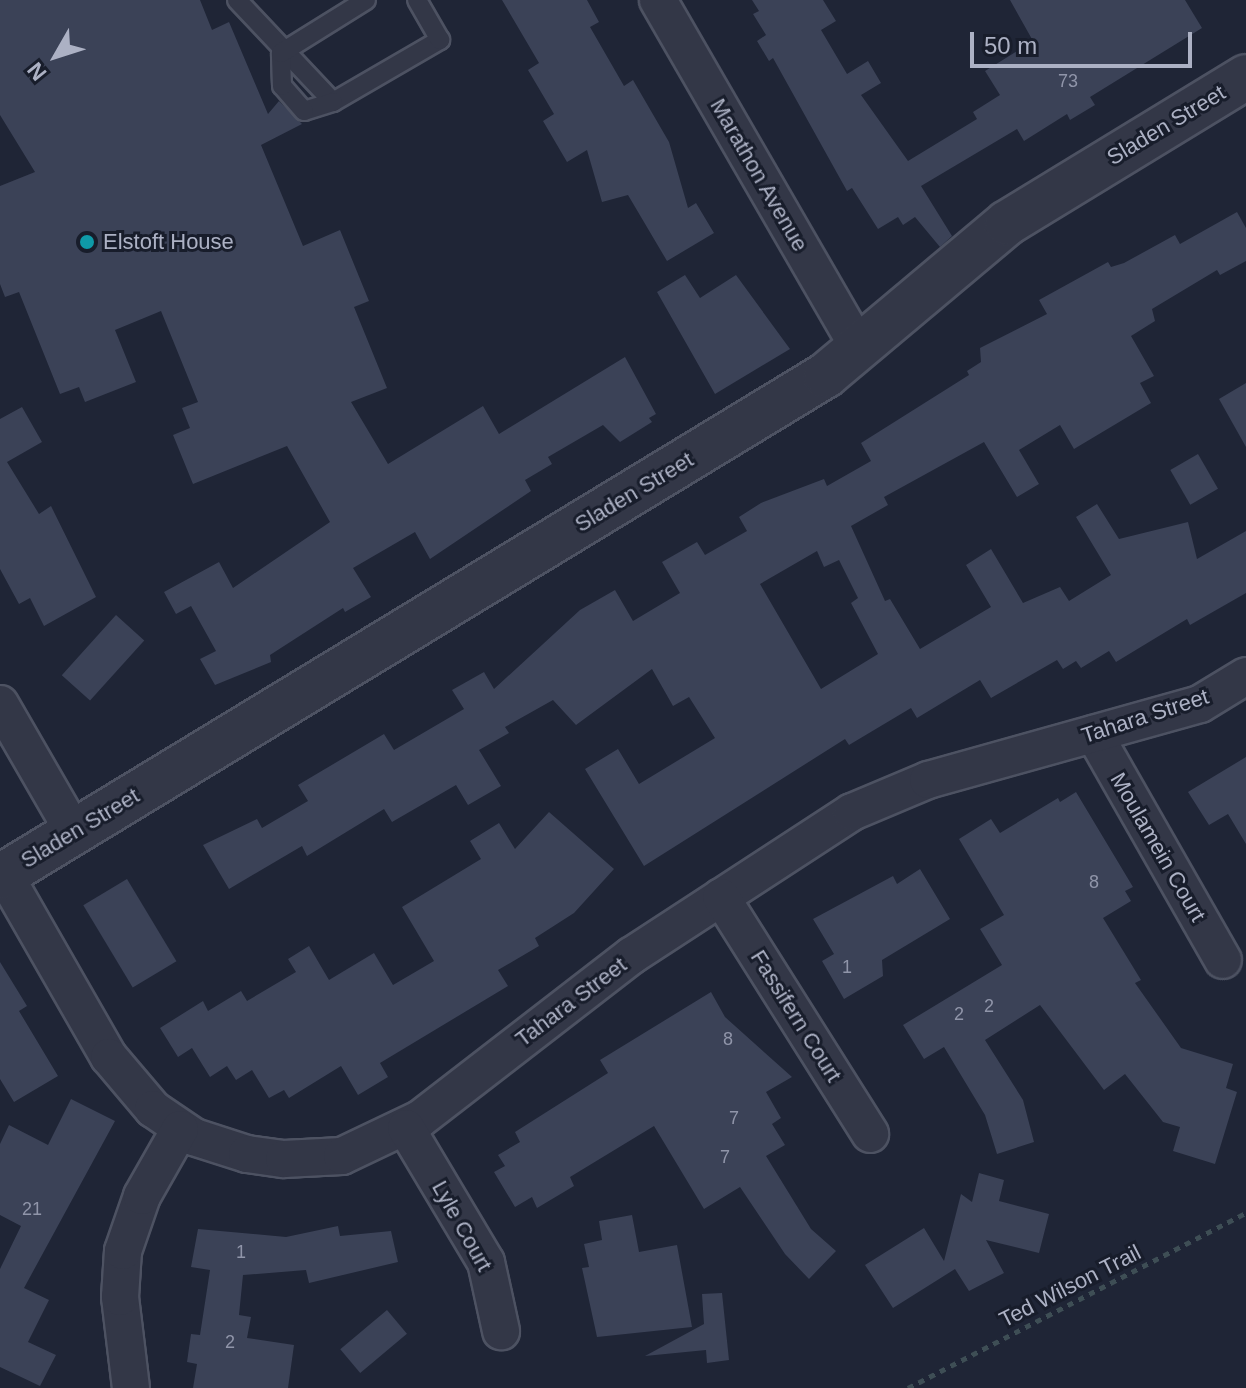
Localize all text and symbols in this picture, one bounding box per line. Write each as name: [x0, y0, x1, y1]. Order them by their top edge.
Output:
north arrow: [16, 16, 96, 96]
scale bar: [974, 16, 1196, 66]
text: 50 m: [984, 32, 1037, 59]
text: N: [22, 57, 52, 85]
house number: 73: [1058, 70, 1078, 92]
street label: Sladen Street: [1102, 79, 1230, 171]
street label: Marathon Avenue: [704, 93, 814, 257]
place label: Elstoft House: [103, 229, 234, 255]
marker: Elstoft House: [78, 233, 96, 251]
street label: Sladen Street: [570, 446, 698, 538]
street label: Tahara Street: [1078, 683, 1212, 749]
street label: Moulamein Court: [1105, 768, 1211, 926]
street label: Sladen Street: [16, 782, 144, 874]
house number: 8: [1089, 871, 1099, 893]
street label: Fassifern Court: [745, 945, 847, 1087]
street label: Tahara Street: [510, 952, 632, 1052]
house number: 1: [842, 956, 852, 978]
house number: 2: [984, 995, 994, 1017]
house number: 2: [954, 1003, 964, 1025]
house number: 8: [723, 1028, 733, 1050]
house number: 7: [729, 1107, 739, 1129]
house number: 7: [720, 1146, 730, 1168]
street label: Lyle Court: [426, 1176, 498, 1276]
house number: 21: [22, 1198, 42, 1220]
street label: Ted Wilson Trail: [995, 1239, 1145, 1333]
house number: 1: [236, 1241, 246, 1263]
house number: 2: [225, 1331, 235, 1353]

